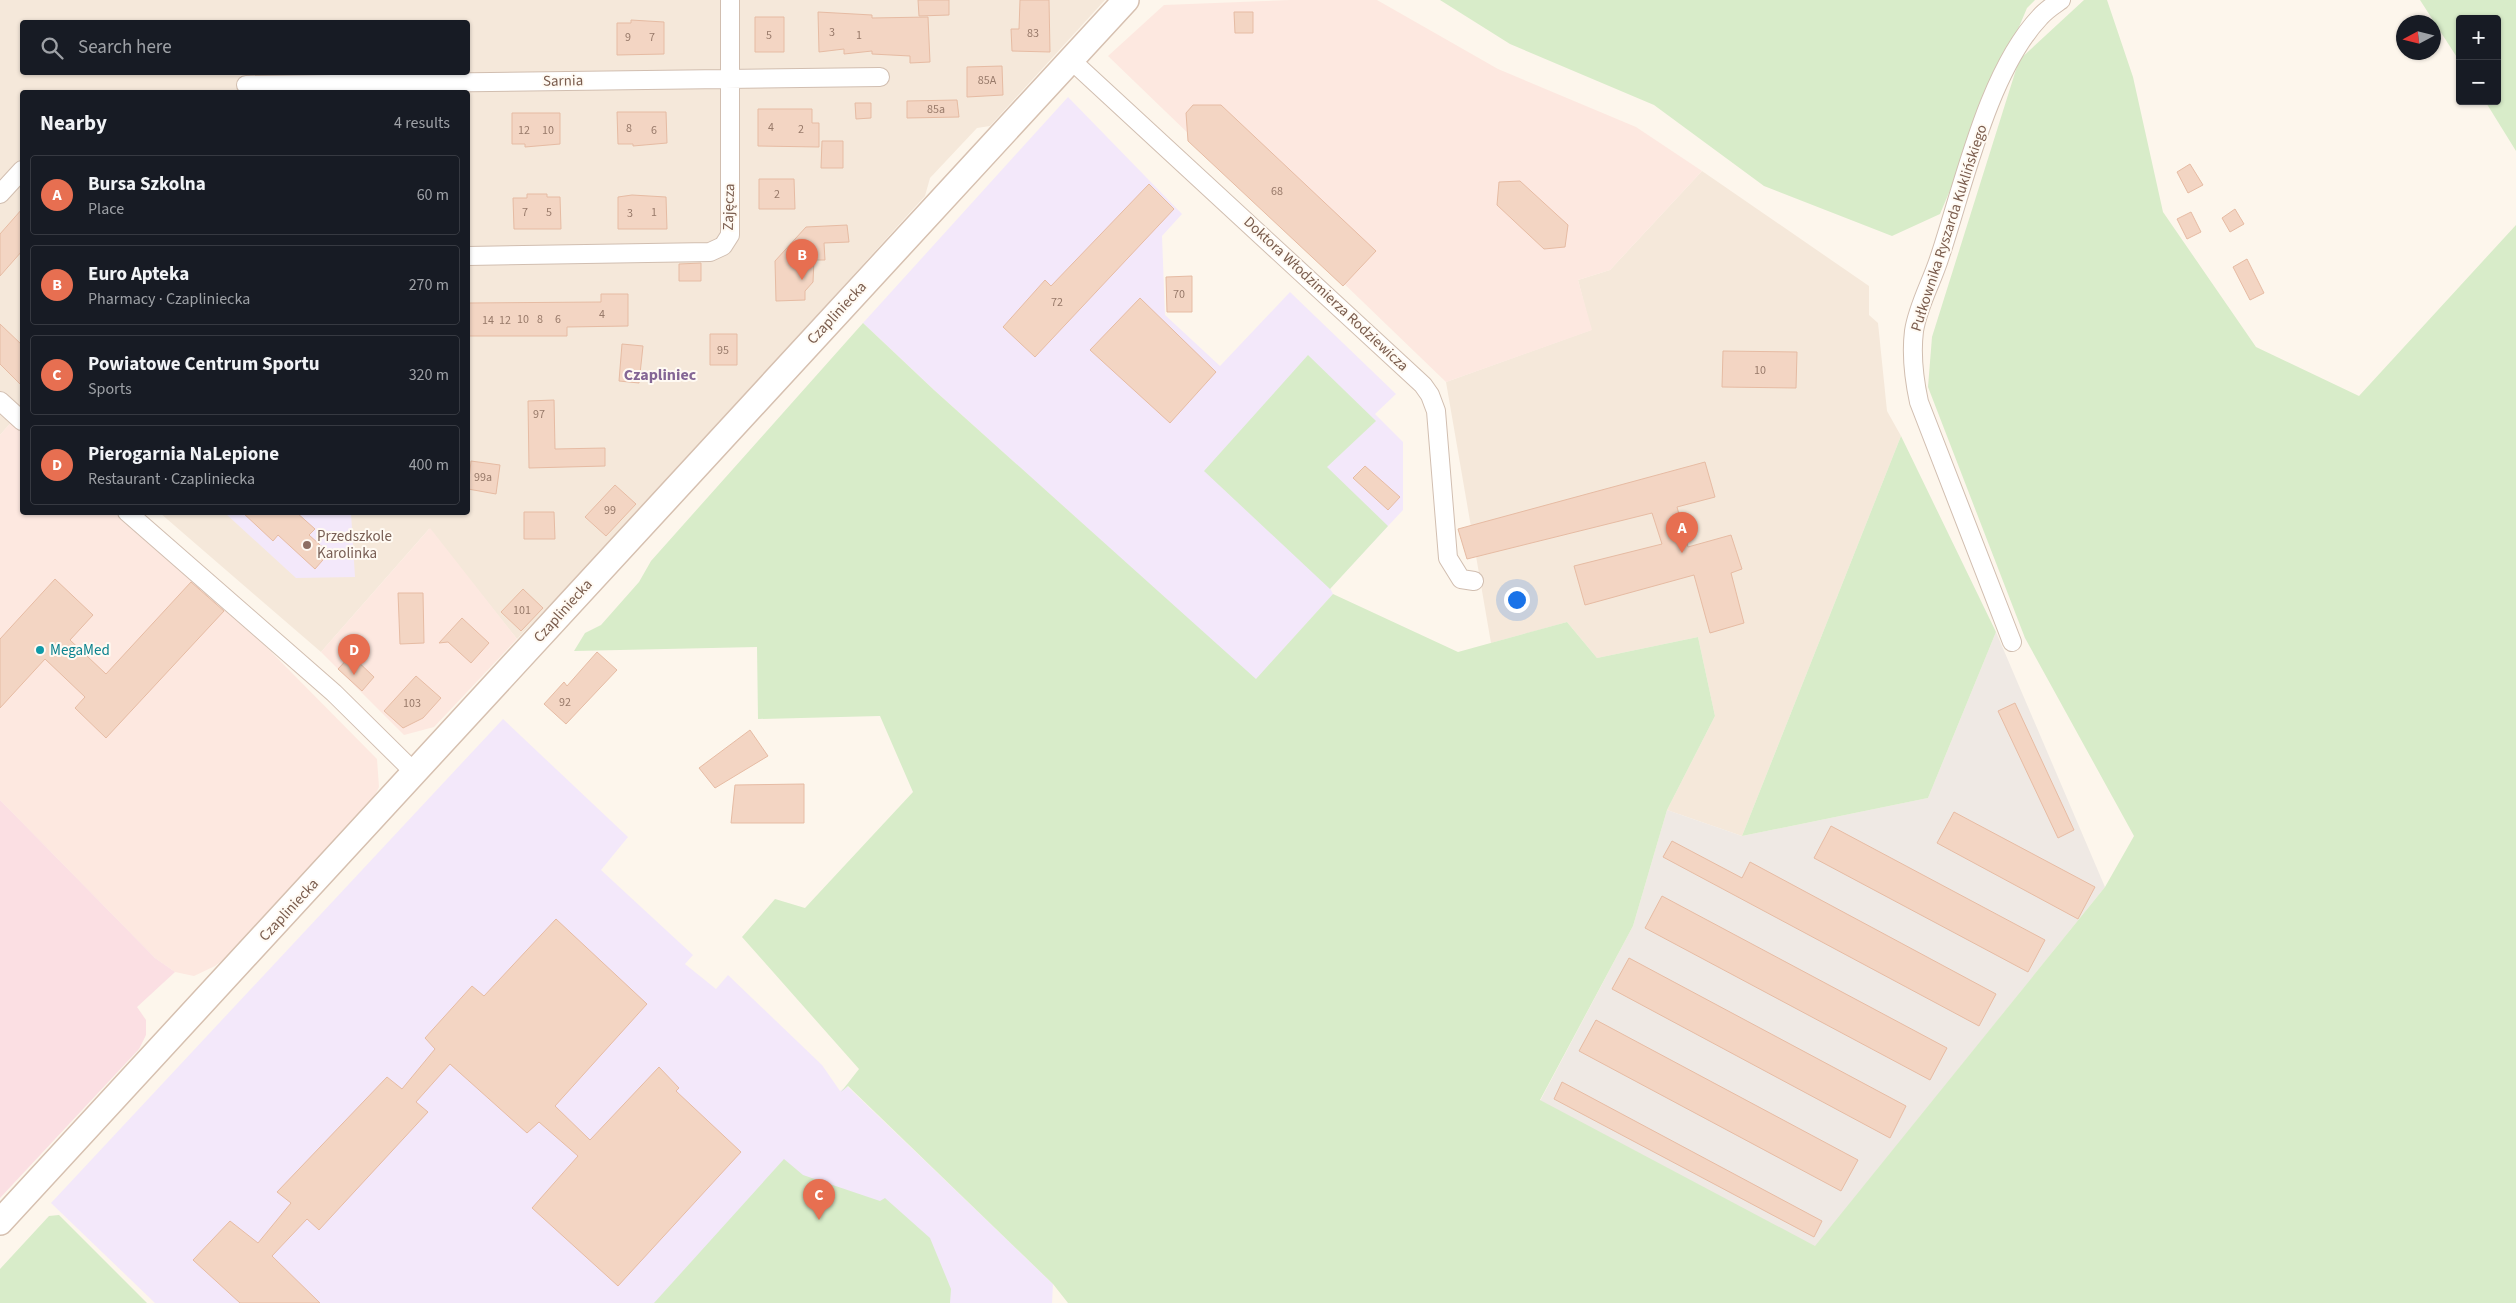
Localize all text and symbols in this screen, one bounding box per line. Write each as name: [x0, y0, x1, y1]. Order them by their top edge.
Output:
north arrow: [2396, 15, 2441, 60]
map controls: [2456, 15, 2501, 105]
button: +: [2456, 15, 2501, 60]
search box: [20, 20, 470, 75]
house number: 3: [829, 24, 835, 41]
house number: 83: [1027, 25, 1039, 42]
house number: 5: [766, 27, 772, 44]
house number: 1: [856, 27, 862, 44]
house number: 9: [625, 29, 631, 46]
house number: 7: [649, 29, 655, 46]
icon: search: [38, 34, 66, 62]
text: Search here: [78, 34, 172, 61]
button: −: [2456, 60, 2501, 105]
street label: Sarnia: [543, 70, 583, 92]
house number: 85A: [978, 72, 997, 89]
house number: 85a: [927, 101, 945, 118]
text: Nearby: [40, 108, 107, 138]
text: 4 results: [394, 112, 450, 134]
house number: 4: [768, 119, 774, 136]
house number: 8: [626, 120, 632, 137]
house number: 2: [798, 121, 804, 138]
house number: 12: [518, 122, 530, 139]
house number: 10: [542, 122, 554, 139]
house number: 6: [651, 122, 657, 139]
street label: Pułkownika Ryszarda Kuklińskiego: [1906, 122, 1992, 334]
text: Bursa Szkolna: [88, 171, 206, 198]
street label: Zajęcza: [718, 183, 740, 231]
house number: 68: [1271, 183, 1283, 200]
text: A: [52, 184, 62, 206]
text: 60 m: [417, 184, 449, 206]
house number: 2: [774, 186, 780, 203]
text: Place: [88, 198, 124, 220]
house number: 7: [522, 204, 528, 221]
house number: 5: [546, 204, 552, 221]
house number: 1: [651, 204, 657, 221]
house number: 3: [627, 205, 633, 222]
street label: Doktora Włodzimierza Rodziewicza: [1239, 212, 1413, 376]
pin: B: [786, 239, 818, 280]
text: Euro Apteka: [88, 261, 189, 288]
text: B: [52, 274, 62, 296]
text: 270 m: [409, 274, 449, 296]
street label: Czapliniecka: [802, 277, 872, 349]
house number: 70: [1173, 286, 1185, 303]
text: Pharmacy · Czapliniecka: [88, 288, 250, 310]
house number: 72: [1051, 294, 1063, 311]
house number: 4: [599, 306, 605, 323]
house number: 10: [517, 311, 529, 328]
house number: 8: [537, 311, 543, 328]
house number: 6: [555, 311, 561, 328]
house number: 14: [482, 312, 494, 329]
house number: 12: [499, 312, 511, 329]
house number: 95: [717, 342, 729, 359]
text: Powiatowe Centrum Sportu: [88, 351, 320, 378]
house number: 10: [1754, 362, 1766, 379]
text: C: [52, 364, 62, 386]
text: 320 m: [409, 364, 449, 386]
district label: Czapliniec: [624, 364, 697, 386]
text: Sports: [88, 378, 132, 400]
house number: 97: [533, 406, 545, 423]
text: Pierogarnia NaLepione: [88, 441, 279, 468]
text: D: [52, 454, 62, 476]
text: 400 m: [409, 454, 449, 476]
text: Restaurant · Czapliniecka: [88, 468, 255, 490]
house number: 99a: [474, 469, 492, 486]
house number: 99: [604, 502, 616, 519]
pin: A: [1666, 512, 1698, 553]
place label: Przedszkole Karolinka: [317, 526, 392, 564]
marker: Przedszkole Karolinka: [301, 539, 313, 551]
street label: Czapliniecka: [529, 575, 597, 647]
your location: [1504, 587, 1530, 613]
house number: 101: [513, 602, 531, 619]
pin: D: [338, 634, 370, 675]
place label: MegaMed: [50, 640, 110, 661]
marker: MegaMed: [34, 644, 46, 656]
house number: 92: [559, 694, 571, 711]
house number: 103: [403, 695, 421, 712]
street label: Czapliniecka: [254, 874, 324, 946]
pin: C: [803, 1179, 835, 1220]

